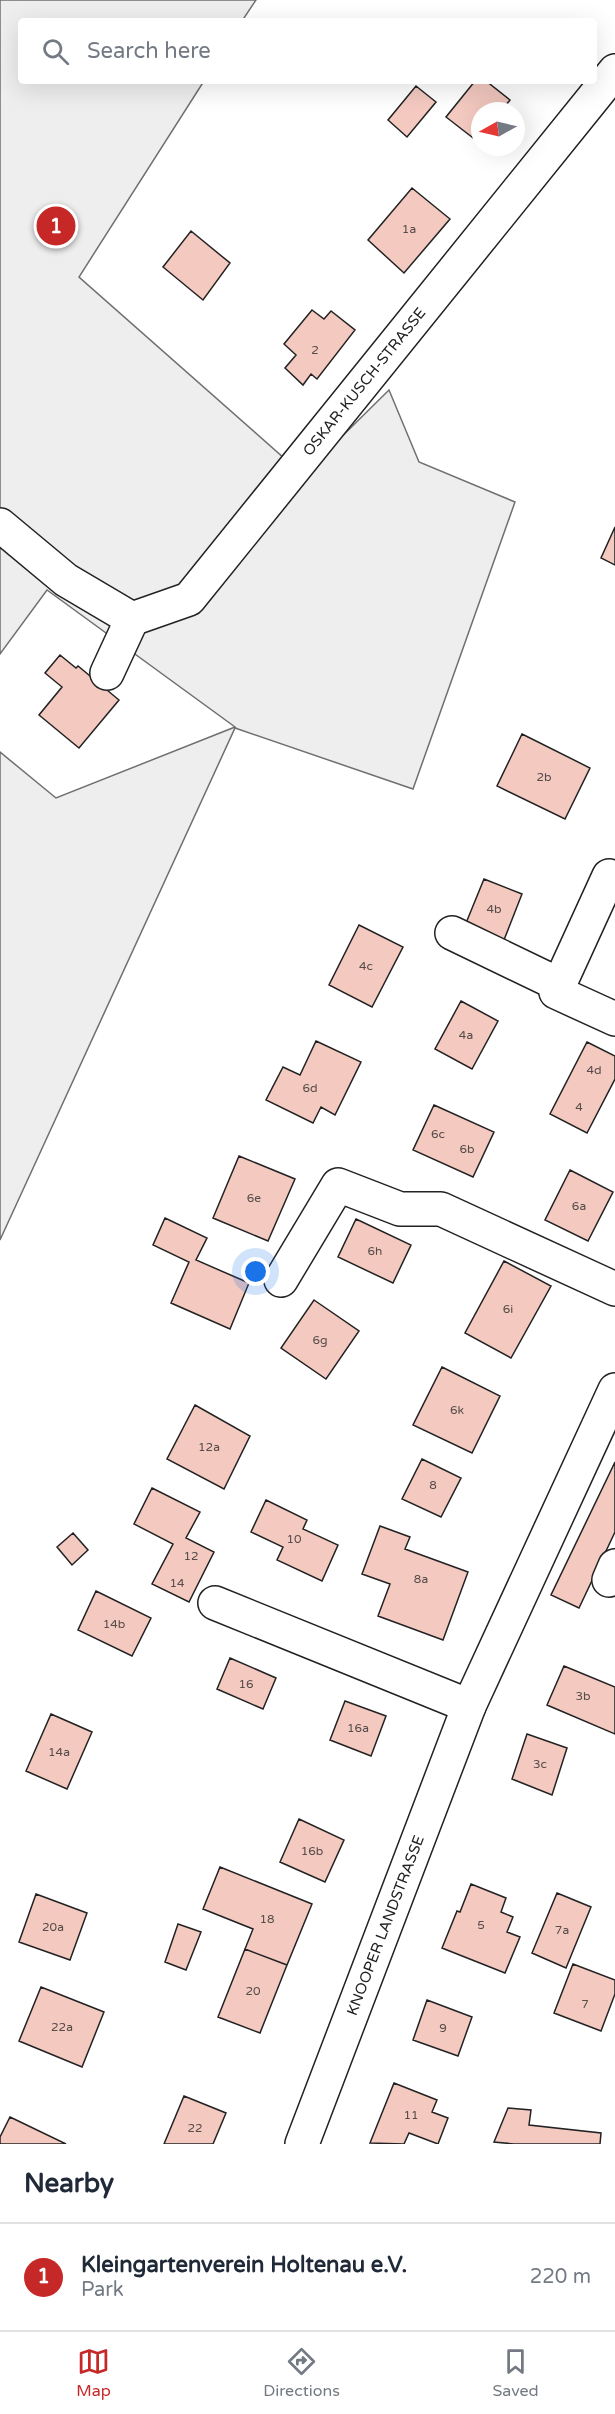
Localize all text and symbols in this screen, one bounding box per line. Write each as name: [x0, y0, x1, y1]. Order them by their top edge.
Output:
search box: [18, 18, 597, 84]
icon: search: [39, 35, 72, 68]
text: Search here: [87, 38, 211, 64]
north arrow: [471, 102, 525, 156]
pin: 1: [36, 204, 76, 248]
house number: 1a: [402, 222, 416, 236]
street label: OSKAR-KUSCH-STRASSE: [299, 304, 429, 460]
house number: 2: [311, 343, 319, 357]
house number: 2b: [536, 770, 552, 784]
house number: 4b: [486, 902, 502, 916]
house number: 4c: [359, 959, 373, 973]
house number: 4a: [459, 1028, 473, 1042]
house number: 4d: [586, 1063, 602, 1077]
house number: 6d: [302, 1081, 318, 1095]
house number: 4: [575, 1100, 583, 1114]
house number: 6c: [431, 1127, 445, 1141]
house number: 6b: [459, 1142, 475, 1156]
house number: 6e: [247, 1191, 261, 1205]
house number: 6a: [572, 1199, 586, 1213]
house number: 6h: [368, 1244, 382, 1258]
your location: [241, 1257, 270, 1286]
house number: 6i: [503, 1302, 513, 1316]
house number: 6g: [312, 1333, 328, 1347]
house number: 6k: [450, 1403, 464, 1417]
house number: 12a: [198, 1440, 220, 1454]
house number: 8: [429, 1478, 437, 1492]
house number: 10: [286, 1532, 302, 1546]
house number: 12: [183, 1549, 199, 1563]
house number: 8a: [414, 1572, 428, 1586]
house number: 14: [169, 1576, 185, 1590]
house number: 14b: [103, 1617, 125, 1631]
house number: 16: [238, 1677, 254, 1691]
house number: 3b: [575, 1689, 591, 1703]
house number: 16a: [347, 1721, 369, 1735]
house number: 14a: [48, 1745, 70, 1759]
house number: 3c: [533, 1757, 547, 1771]
street label: KNOOPER LANDSTRASSE: [343, 1833, 428, 2018]
house number: 16b: [301, 1844, 323, 1858]
house number: 18: [259, 1912, 275, 1926]
house number: 5: [477, 1918, 485, 1932]
house number: 20a: [42, 1920, 64, 1934]
house number: 7a: [555, 1923, 569, 1937]
house number: 20: [245, 1984, 261, 1998]
house number: 7: [581, 1997, 589, 2011]
house number: 22a: [51, 2020, 73, 2034]
house number: 9: [439, 2021, 447, 2035]
house number: 11: [403, 2108, 419, 2122]
house number: 22: [187, 2121, 203, 2135]
text: Nearby: [24, 2168, 114, 2199]
text: Kleingartenverein Holtenau e.V.: [81, 2252, 407, 2278]
text: 1: [37, 2265, 50, 2289]
text: 220 m: [530, 2265, 591, 2289]
text: Park: [81, 2278, 124, 2302]
tab: Map: [76, 2345, 111, 2401]
tab: Directions: [263, 2345, 340, 2401]
tab: Saved: [492, 2345, 539, 2401]

